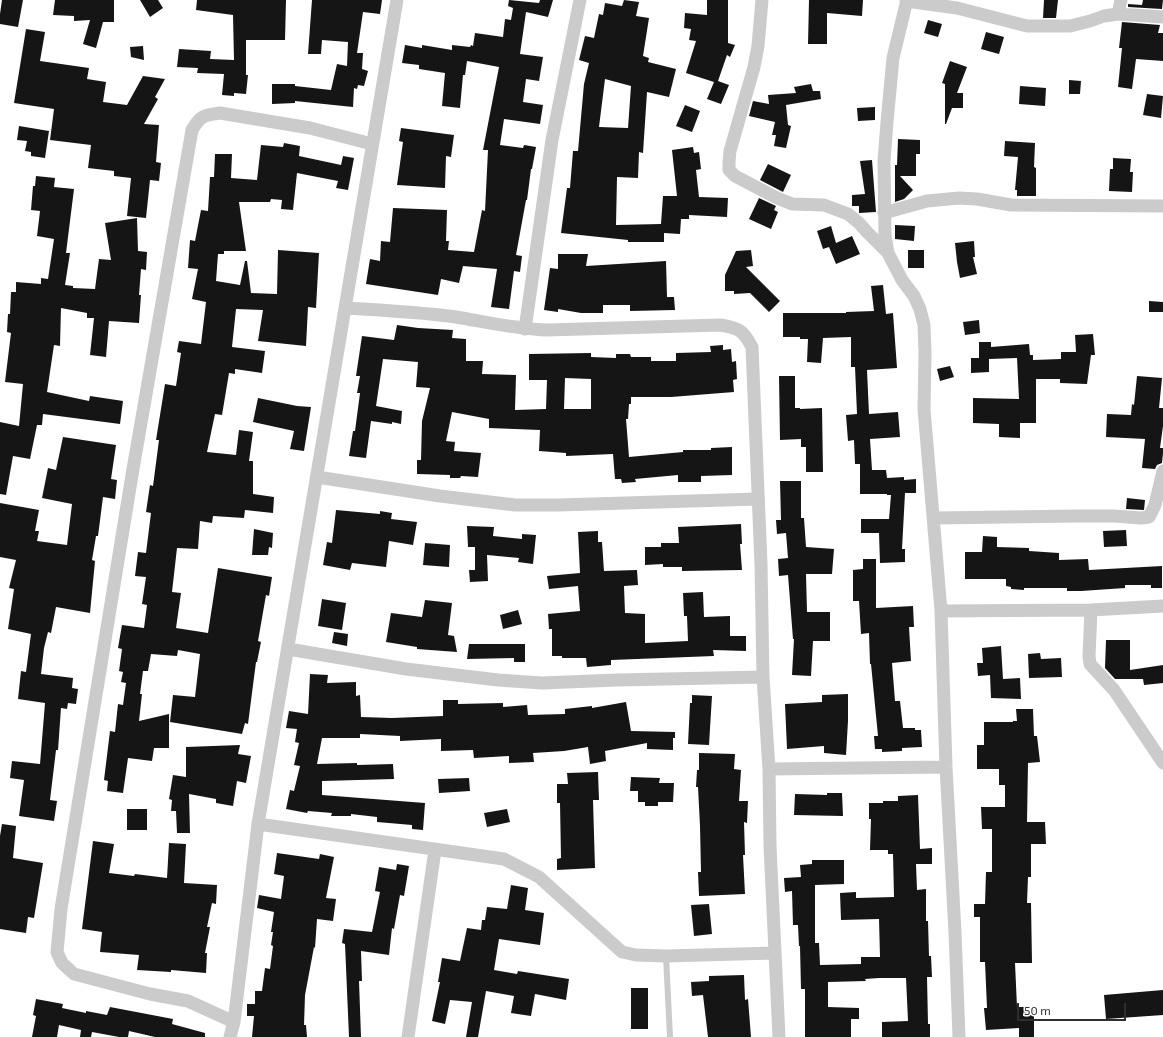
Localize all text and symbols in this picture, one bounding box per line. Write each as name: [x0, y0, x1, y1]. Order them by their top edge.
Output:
scale bar: [1019, 995, 1128, 1021]
text: 50 m: [1024, 1003, 1051, 1017]

